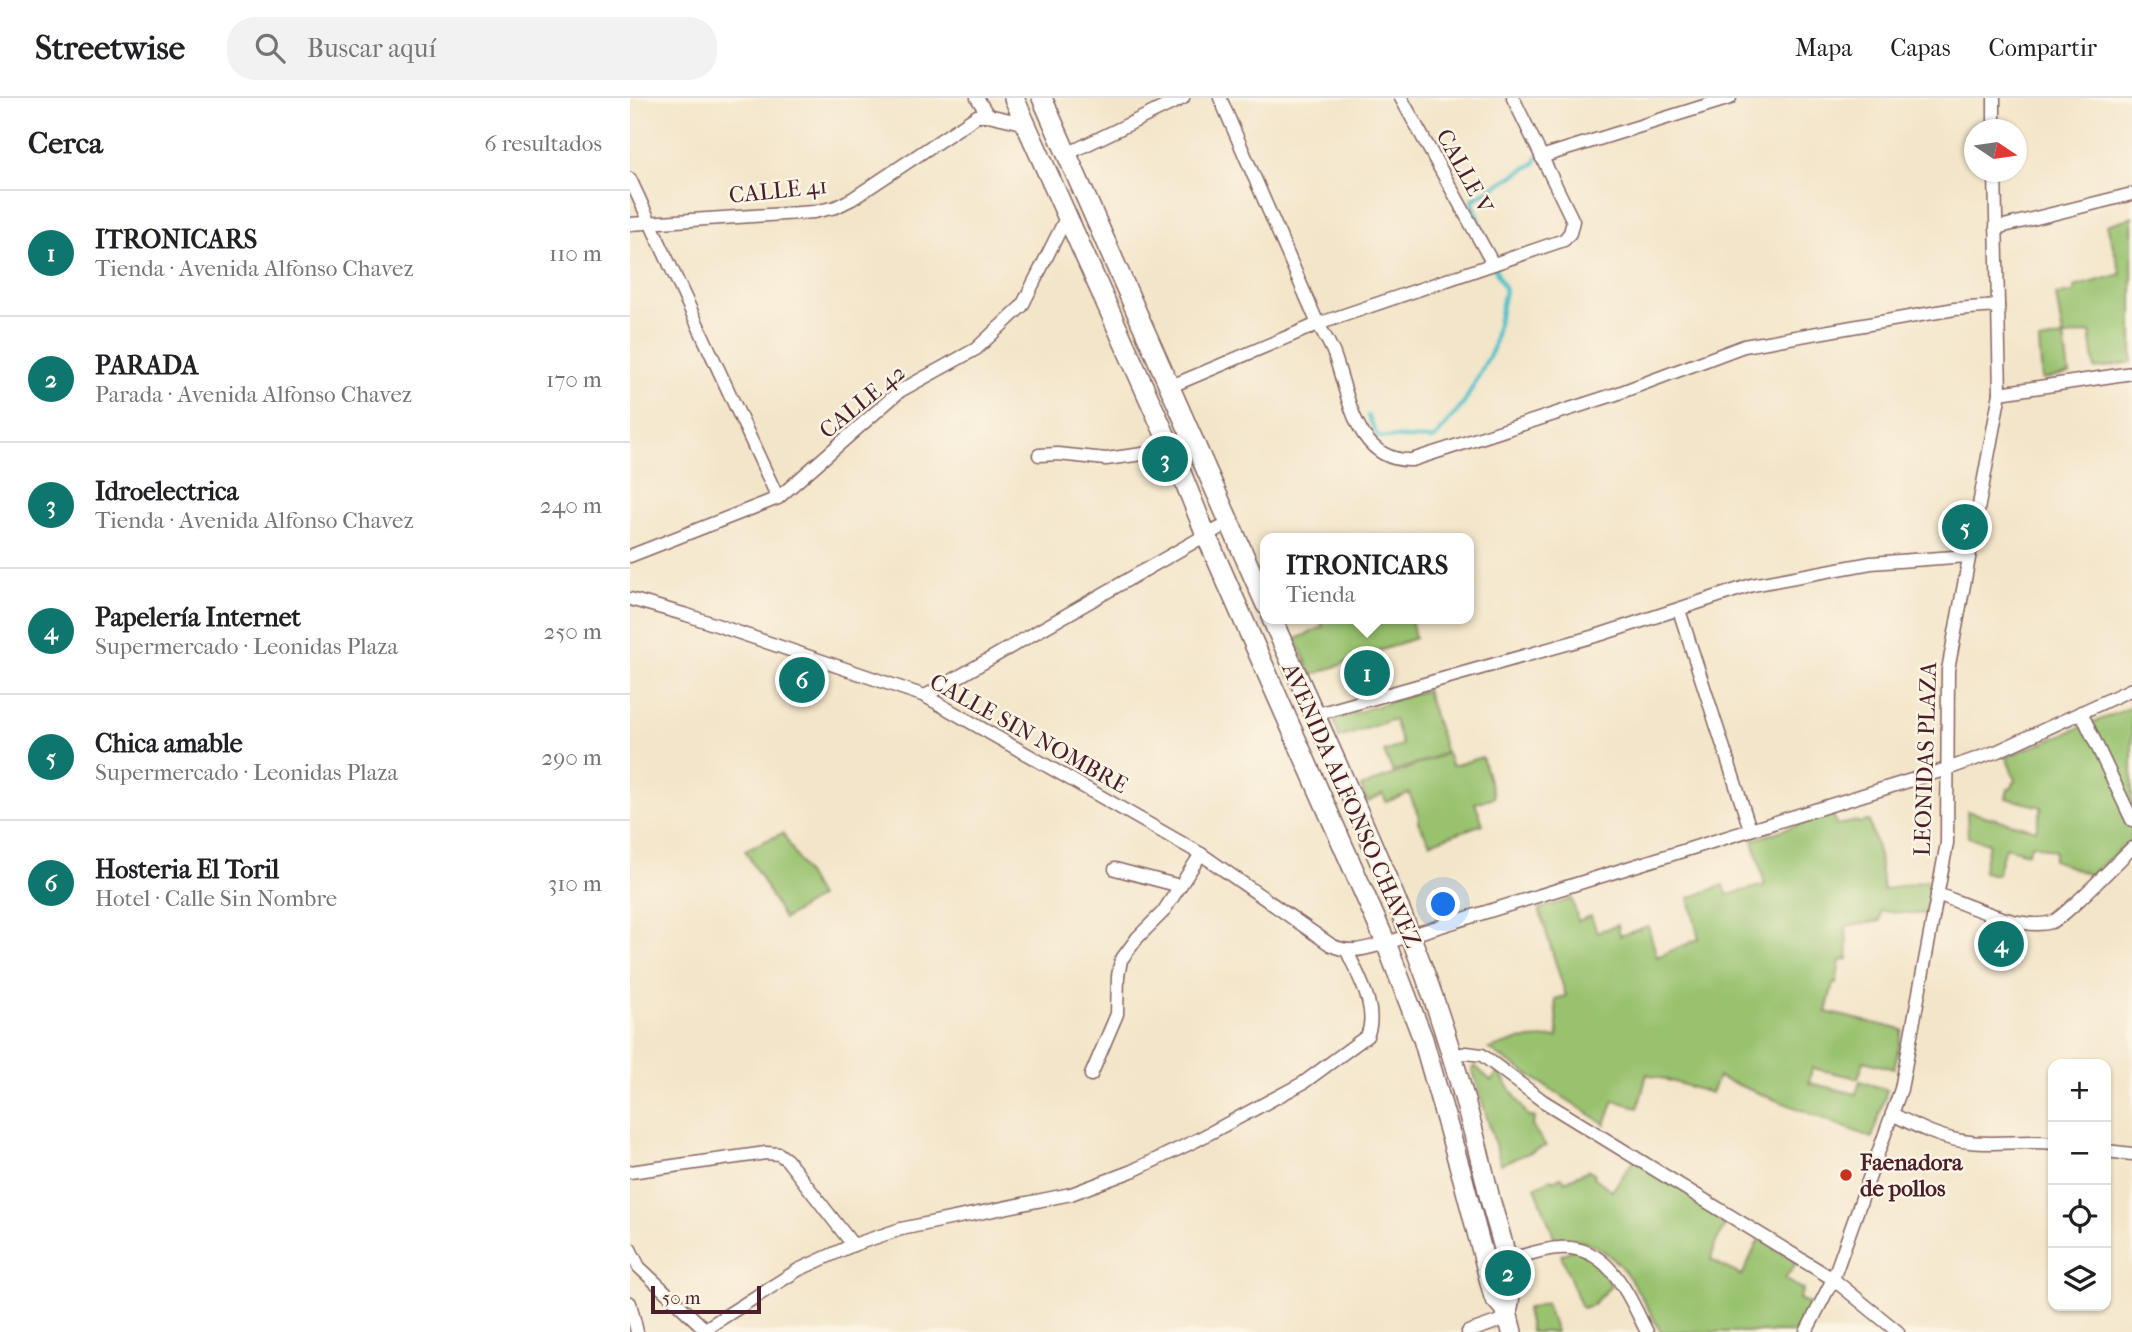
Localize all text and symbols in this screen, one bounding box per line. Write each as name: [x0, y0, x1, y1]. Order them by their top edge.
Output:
search box: [227, 17, 717, 80]
text: Streetwise: [35, 29, 185, 68]
icon: search: [251, 29, 289, 67]
text: Buscar aquí: [307, 33, 436, 64]
text: Mapa: [1795, 34, 1852, 62]
text: Capas: [1890, 34, 1951, 62]
text: Compartir: [1989, 34, 2097, 62]
north arrow: [1964, 119, 2027, 182]
street label: CALLE V: [1430, 124, 1499, 219]
text: Cerca: [28, 126, 103, 161]
text: 6 resultados: [484, 130, 602, 157]
street label: CALLE 41: [727, 172, 829, 209]
text: ITRONICARS: [95, 224, 257, 255]
text: 1: [47, 240, 55, 267]
text: 110 m: [549, 240, 602, 267]
text: Tienda · Avenida Alfonso Chavez: [95, 255, 414, 282]
text: PARADA: [95, 350, 198, 381]
street label: CALLE 42: [814, 359, 911, 444]
text: 2: [45, 366, 57, 393]
text: 170 m: [546, 366, 602, 393]
text: Parada · Avenida Alfonso Chavez: [95, 381, 412, 408]
pin: 3: [1142, 433, 1188, 485]
text: Idroelectrica: [95, 476, 238, 507]
text: 3: [46, 492, 56, 519]
text: 240 m: [540, 492, 602, 519]
pin: 5: [1942, 501, 1988, 553]
text: Tienda · Avenida Alfonso Chavez: [95, 507, 414, 534]
popup: [1260, 533, 1474, 624]
text: ITRONICARS: [1286, 550, 1448, 581]
text: Tienda: [1286, 581, 1355, 608]
text: Papelería Internet: [95, 602, 301, 633]
text: 4: [44, 618, 58, 645]
text: 250 m: [544, 618, 602, 645]
text: Supermercado · Leonidas Plaza: [95, 633, 398, 660]
pin: 1: [1344, 647, 1390, 699]
pin: 6: [779, 654, 825, 706]
street label: AVENIDA ALFONSO CHAVEZ: [1276, 658, 1427, 952]
street label: LEONIDAS PLAZA: [1909, 660, 1942, 857]
street label: CALLE SIN NOMBRE: [925, 668, 1132, 799]
text: Chica amable: [95, 728, 243, 759]
text: 5: [46, 744, 56, 771]
text: 290 m: [541, 744, 602, 771]
text: Supermercado · Leonidas Plaza: [95, 759, 398, 786]
text: Hosteria El Toril: [95, 854, 279, 885]
text: 6: [45, 870, 57, 897]
text: 310 m: [548, 870, 602, 897]
text: Hotel · Calle Sin Nombre: [95, 885, 337, 912]
your location: [1426, 887, 1460, 921]
pin: 4: [1978, 918, 2024, 970]
map controls: [2048, 1059, 2111, 1311]
button: +: [2048, 1059, 2111, 1122]
button: −: [2048, 1122, 2111, 1185]
place label: Faenadora de pollos: [1859, 1149, 1964, 1202]
marker: Faenadora de pollos: [1838, 1167, 1854, 1183]
button: locate: [2048, 1185, 2111, 1248]
pin: 2: [1485, 1247, 1531, 1299]
button: layers: [2048, 1248, 2111, 1311]
scale bar: [651, 1283, 761, 1315]
text: 50 m: [662, 1287, 701, 1309]

